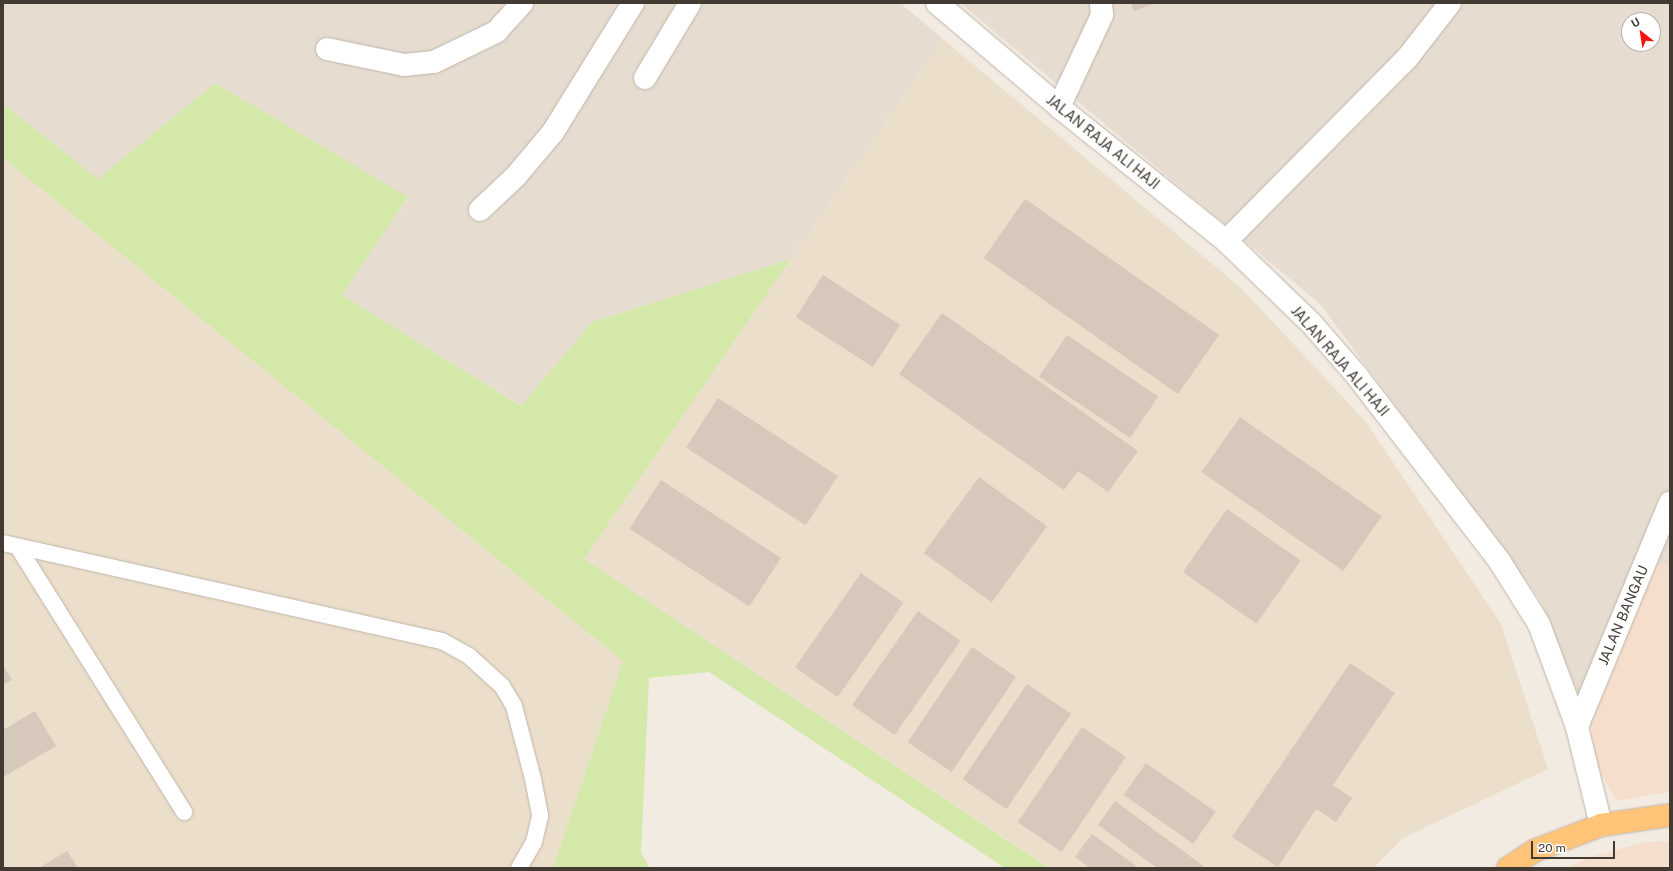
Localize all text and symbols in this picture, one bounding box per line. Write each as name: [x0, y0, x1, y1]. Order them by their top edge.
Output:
north arrow: [1621, 12, 1661, 52]
text: U: [1629, 15, 1642, 30]
street label: JALAN RAJA ALI HAJI: [1043, 91, 1163, 193]
street label: JALAN RAJA ALI HAJI: [1288, 302, 1392, 420]
street label: JALAN BANGAU: [1594, 563, 1652, 667]
scale bar: [1533, 833, 1617, 859]
text: 20 m: [1538, 841, 1566, 855]

